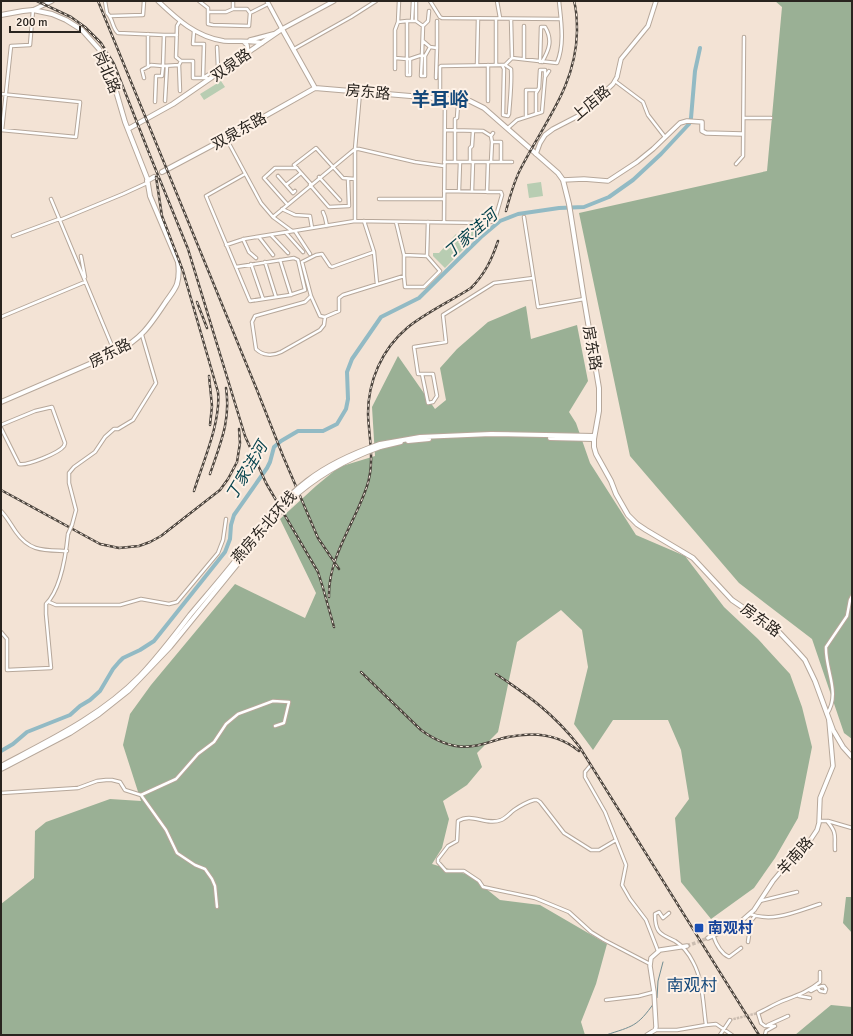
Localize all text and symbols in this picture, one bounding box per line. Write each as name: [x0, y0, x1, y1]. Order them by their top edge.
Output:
scale bar: [10, 8, 80, 34]
text: 200 m: [16, 15, 48, 30]
street label: 双泉路: [207, 45, 255, 85]
street label: 岗北路: [90, 48, 124, 96]
street label: 房东路: [345, 81, 391, 103]
street label: 上店路: [568, 82, 614, 124]
district label: 羊耳峪: [411, 88, 469, 112]
street label: 双泉东路: [208, 109, 270, 153]
water label: 丁家洼河: [440, 203, 504, 263]
street label: 房东路: [579, 324, 605, 372]
street label: 房东路: [86, 335, 134, 371]
water label: 丁家洼河: [222, 436, 274, 504]
street label: 燕房东北环线: [228, 487, 300, 567]
street label: 房东路: [738, 599, 784, 641]
street label: 羊南路: [773, 833, 817, 879]
place label: 南观村: [708, 919, 753, 937]
marker: 南观村: [693, 922, 705, 934]
district label: 南观村: [667, 975, 718, 996]

